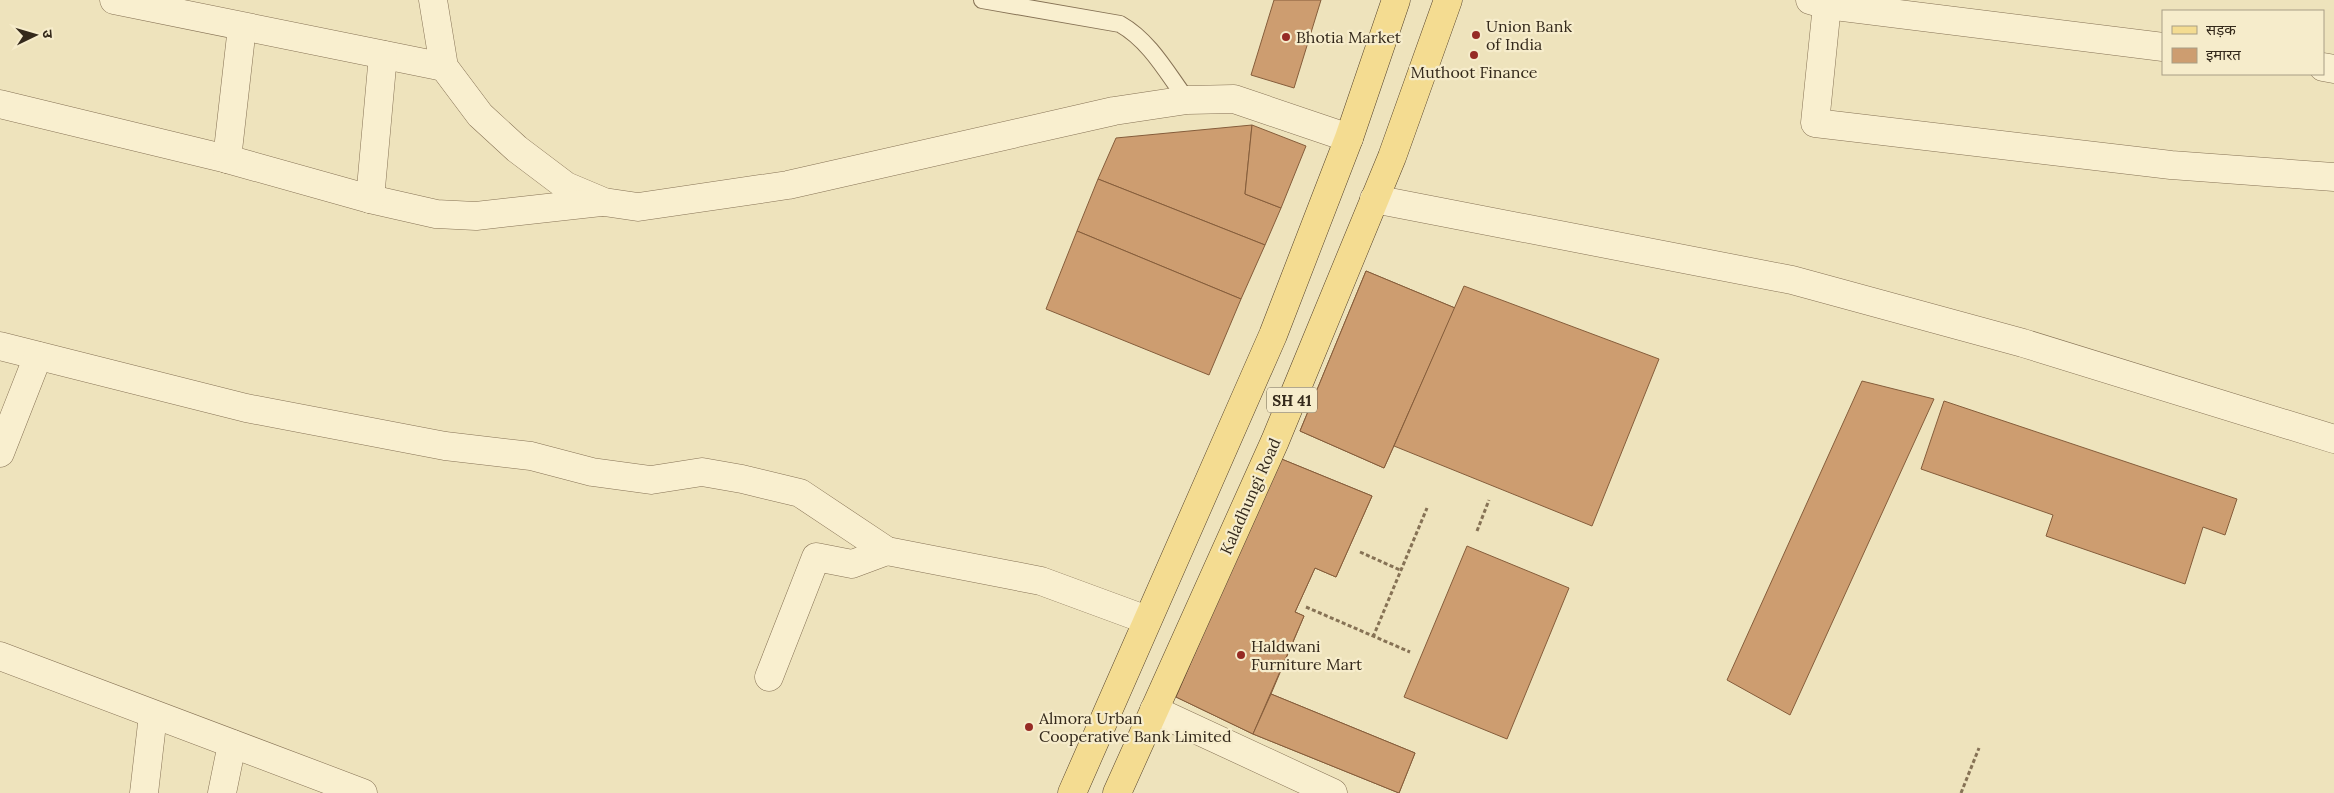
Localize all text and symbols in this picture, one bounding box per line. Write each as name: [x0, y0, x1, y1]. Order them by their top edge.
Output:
north arrow: [10, 10, 60, 60]
legend: [2162, 10, 2324, 75]
place label: Union Bank of India: [1486, 16, 1572, 54]
text: सड़क: [2206, 20, 2236, 39]
place label: Bhotia Market: [1296, 27, 1402, 47]
text: उ: [39, 29, 57, 40]
marker: Union Bank of India: [1470, 29, 1482, 41]
marker: Bhotia Market: [1280, 31, 1292, 43]
text: इमारत: [2206, 45, 2241, 64]
marker: Muthoot Finance: [1468, 49, 1480, 61]
place label: Muthoot Finance: [1410, 62, 1538, 82]
road number: SH 41: [1267, 388, 1317, 412]
street label: Kaladhungi Road: [1215, 434, 1285, 557]
place label: Haldwani Furniture Mart: [1251, 636, 1363, 674]
marker: Haldwani Furniture Mart: [1235, 649, 1247, 661]
place label: Almora Urban Cooperative Bank Limited: [1038, 708, 1232, 746]
marker: Almora Urban Cooperative Bank Limited: [1023, 721, 1035, 733]

